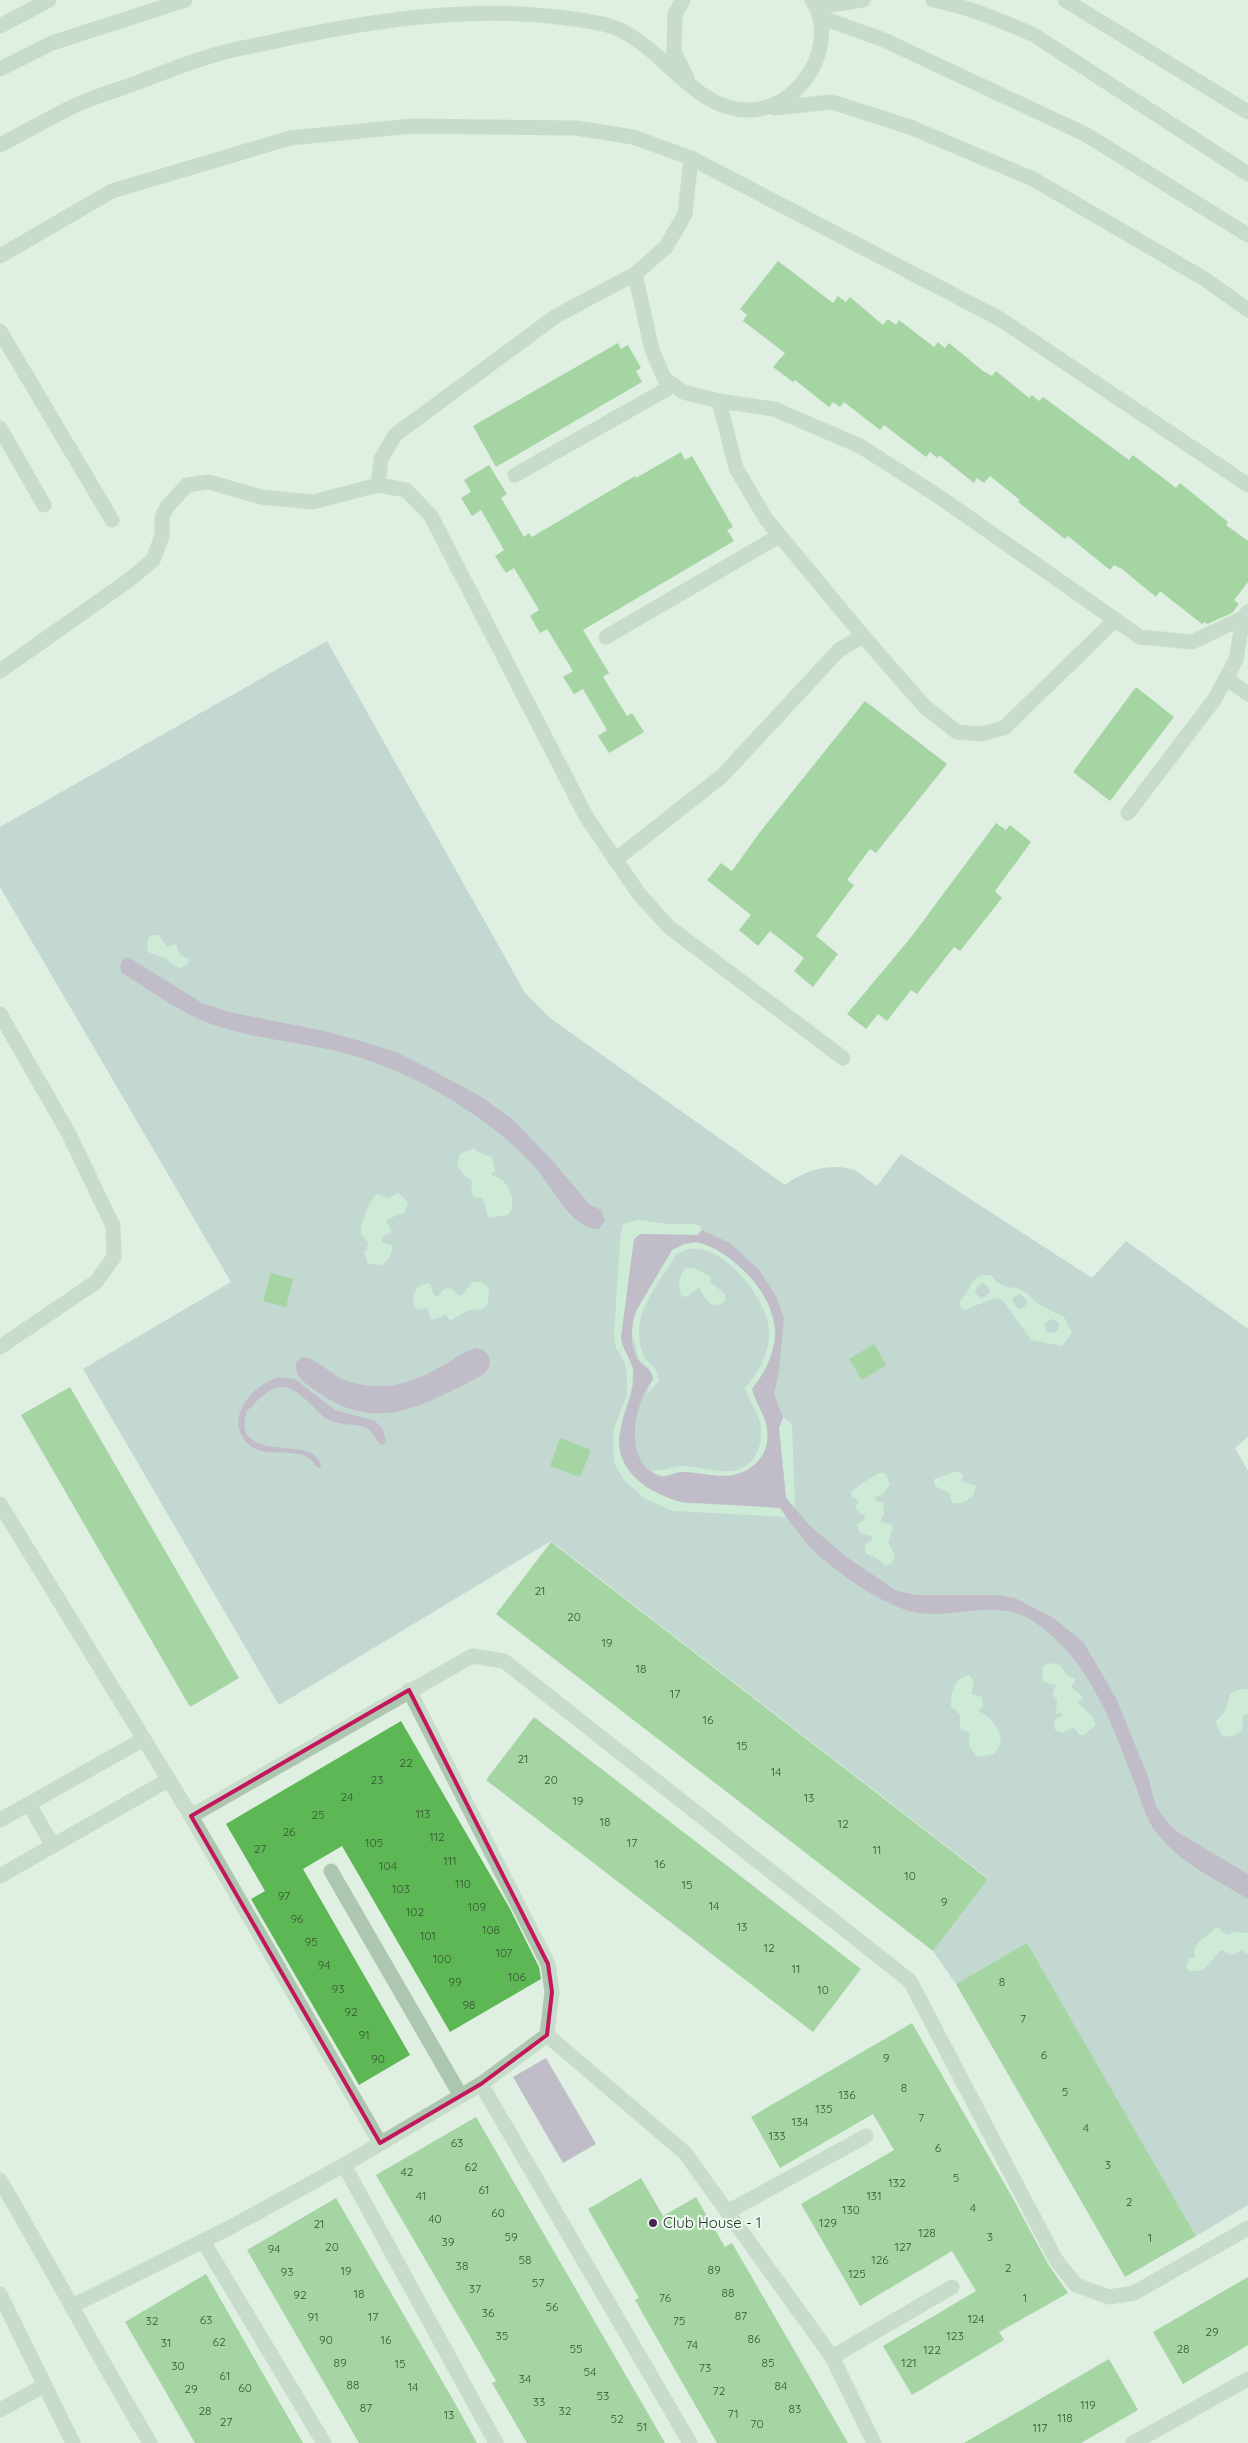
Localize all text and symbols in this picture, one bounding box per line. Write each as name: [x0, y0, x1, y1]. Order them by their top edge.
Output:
house number: 21: [534, 1583, 546, 1598]
house number: 20: [567, 1609, 581, 1624]
house number: 19: [601, 1635, 613, 1650]
house number: 18: [636, 1661, 646, 1676]
house number: 17: [670, 1686, 680, 1701]
house number: 16: [703, 1712, 714, 1727]
house number: 15: [737, 1738, 747, 1753]
house number: 21: [517, 1751, 529, 1766]
house number: 22: [399, 1755, 413, 1770]
house number: 14: [771, 1764, 781, 1779]
house number: 23: [371, 1772, 383, 1787]
house number: 20: [544, 1772, 558, 1787]
house number: 24: [341, 1789, 353, 1804]
house number: 13: [804, 1790, 814, 1805]
house number: 19: [572, 1793, 584, 1808]
house number: 113: [415, 1806, 431, 1821]
house number: 25: [311, 1807, 325, 1822]
house number: 18: [600, 1814, 610, 1829]
house number: 12: [837, 1816, 849, 1831]
house number: 26: [282, 1824, 296, 1839]
house number: 112: [429, 1829, 445, 1844]
house number: 105: [365, 1835, 383, 1850]
house number: 17: [627, 1835, 637, 1850]
house number: 27: [254, 1841, 266, 1856]
house number: 11: [873, 1842, 881, 1857]
house number: 111: [443, 1853, 457, 1868]
house number: 16: [655, 1856, 666, 1871]
house number: 104: [379, 1858, 397, 1873]
house number: 10: [904, 1868, 916, 1883]
house number: 110: [455, 1876, 471, 1891]
house number: 15: [682, 1877, 692, 1892]
house number: 103: [392, 1881, 410, 1896]
house number: 97: [278, 1888, 290, 1903]
house number: 9: [941, 1894, 948, 1909]
house number: 14: [709, 1898, 719, 1913]
house number: 109: [468, 1899, 486, 1914]
house number: 102: [406, 1904, 424, 1919]
house number: 96: [290, 1911, 304, 1926]
house number: 13: [737, 1919, 747, 1934]
house number: 108: [482, 1922, 500, 1937]
house number: 101: [420, 1928, 436, 1943]
house number: 95: [304, 1934, 318, 1949]
house number: 12: [763, 1940, 775, 1955]
house number: 107: [495, 1945, 513, 1960]
house number: 100: [433, 1951, 451, 1966]
house number: 94: [317, 1957, 331, 1972]
house number: 11: [792, 1961, 800, 1976]
house number: 106: [508, 1969, 527, 1984]
house number: 99: [448, 1974, 462, 1989]
house number: 8: [999, 1974, 1005, 1989]
house number: 93: [332, 1981, 344, 1996]
house number: 10: [817, 1982, 829, 1997]
house number: 98: [462, 1997, 476, 2012]
house number: 92: [344, 2004, 358, 2019]
house number: 7: [1020, 2011, 1026, 2026]
house number: 91: [358, 2027, 370, 2042]
house number: 6: [1041, 2047, 1048, 2062]
house number: 9: [883, 2050, 890, 2065]
house number: 90: [371, 2051, 385, 2066]
house number: 8: [901, 2080, 907, 2095]
house number: 5: [1062, 2084, 1068, 2099]
house number: 136: [838, 2087, 856, 2102]
house number: 135: [815, 2101, 833, 2116]
house number: 7: [918, 2110, 924, 2125]
house number: 134: [791, 2114, 809, 2129]
house number: 4: [1083, 2120, 1089, 2135]
house number: 133: [768, 2128, 786, 2143]
house number: 63: [451, 2135, 463, 2150]
house number: 6: [935, 2140, 942, 2155]
house number: 3: [1105, 2157, 1111, 2172]
house number: 62: [464, 2159, 478, 2174]
house number: 42: [401, 2164, 414, 2179]
house number: 5: [953, 2170, 959, 2185]
house number: 132: [888, 2175, 906, 2190]
house number: 61: [479, 2182, 489, 2197]
house number: 41: [416, 2188, 426, 2203]
house number: 131: [866, 2188, 882, 2203]
house number: 2: [1126, 2194, 1133, 2209]
house number: 4: [970, 2200, 976, 2215]
house number: 130: [842, 2202, 860, 2217]
house number: 60: [491, 2205, 505, 2220]
house number: 40: [428, 2211, 442, 2226]
place label: Club House - 1: [663, 2213, 761, 2232]
house number: 129: [819, 2215, 837, 2230]
house number: 21: [313, 2216, 325, 2231]
marker: Club House - 1: [647, 2217, 659, 2229]
house number: 128: [918, 2225, 936, 2240]
house number: 59: [504, 2229, 518, 2244]
house number: 3: [987, 2229, 993, 2244]
house number: 1: [1148, 2230, 1152, 2245]
house number: 39: [442, 2234, 455, 2249]
house number: 20: [325, 2239, 339, 2254]
house number: 127: [894, 2239, 912, 2254]
house number: 94: [267, 2241, 281, 2256]
house number: 58: [518, 2252, 532, 2267]
house number: 126: [871, 2252, 889, 2267]
house number: 38: [456, 2258, 468, 2273]
house number: 2: [1005, 2260, 1012, 2275]
house number: 89: [707, 2262, 721, 2277]
house number: 19: [340, 2263, 352, 2278]
house number: 93: [281, 2264, 293, 2279]
house number: 125: [848, 2266, 866, 2281]
house number: 57: [532, 2275, 544, 2290]
house number: 37: [469, 2281, 481, 2296]
house number: 88: [722, 2285, 734, 2300]
house number: 18: [354, 2286, 364, 2301]
house number: 92: [293, 2287, 307, 2302]
house number: 76: [659, 2290, 672, 2305]
house number: 1: [1023, 2290, 1027, 2305]
house number: 56: [546, 2299, 559, 2314]
house number: 36: [482, 2305, 495, 2320]
house number: 87: [735, 2308, 747, 2323]
house number: 91: [307, 2309, 319, 2324]
house number: 17: [368, 2309, 378, 2324]
house number: 124: [967, 2311, 985, 2326]
house number: 63: [200, 2312, 212, 2327]
house number: 32: [146, 2313, 159, 2328]
house number: 75: [673, 2313, 685, 2328]
house number: 29: [1205, 2324, 1219, 2339]
house number: 35: [496, 2328, 508, 2343]
house number: 123: [946, 2328, 964, 2343]
house number: 86: [748, 2331, 761, 2346]
house number: 90: [319, 2332, 333, 2347]
house number: 16: [381, 2332, 392, 2347]
house number: 62: [212, 2334, 226, 2349]
house number: 31: [161, 2335, 171, 2350]
house number: 74: [686, 2337, 698, 2352]
house number: 55: [569, 2341, 583, 2356]
house number: 28: [1176, 2341, 1190, 2356]
house number: 122: [923, 2342, 941, 2357]
house number: 89: [333, 2355, 347, 2370]
house number: 85: [761, 2355, 775, 2370]
house number: 121: [901, 2355, 917, 2370]
house number: 15: [395, 2356, 405, 2371]
house number: 30: [171, 2358, 185, 2373]
house number: 73: [699, 2360, 711, 2375]
house number: 54: [584, 2364, 596, 2379]
house number: 61: [220, 2368, 230, 2383]
house number: 34: [519, 2371, 531, 2386]
house number: 88: [347, 2377, 359, 2392]
house number: 84: [775, 2378, 787, 2393]
house number: 14: [408, 2379, 418, 2394]
house number: 60: [238, 2380, 252, 2395]
house number: 29: [184, 2381, 198, 2396]
house number: 72: [713, 2383, 726, 2398]
house number: 53: [597, 2388, 609, 2403]
house number: 33: [533, 2394, 545, 2409]
house number: 119: [1080, 2397, 1096, 2412]
house number: 87: [360, 2400, 372, 2415]
house number: 83: [789, 2401, 801, 2416]
house number: 28: [198, 2403, 212, 2418]
house number: 32: [559, 2403, 572, 2418]
house number: 71: [727, 2406, 739, 2421]
house number: 13: [444, 2407, 454, 2422]
house number: 118: [1057, 2410, 1073, 2425]
house number: 52: [610, 2411, 624, 2426]
house number: 27: [220, 2414, 232, 2429]
house number: 70: [750, 2416, 764, 2431]
house number: 51: [637, 2419, 647, 2434]
house number: 117: [1032, 2420, 1048, 2435]

